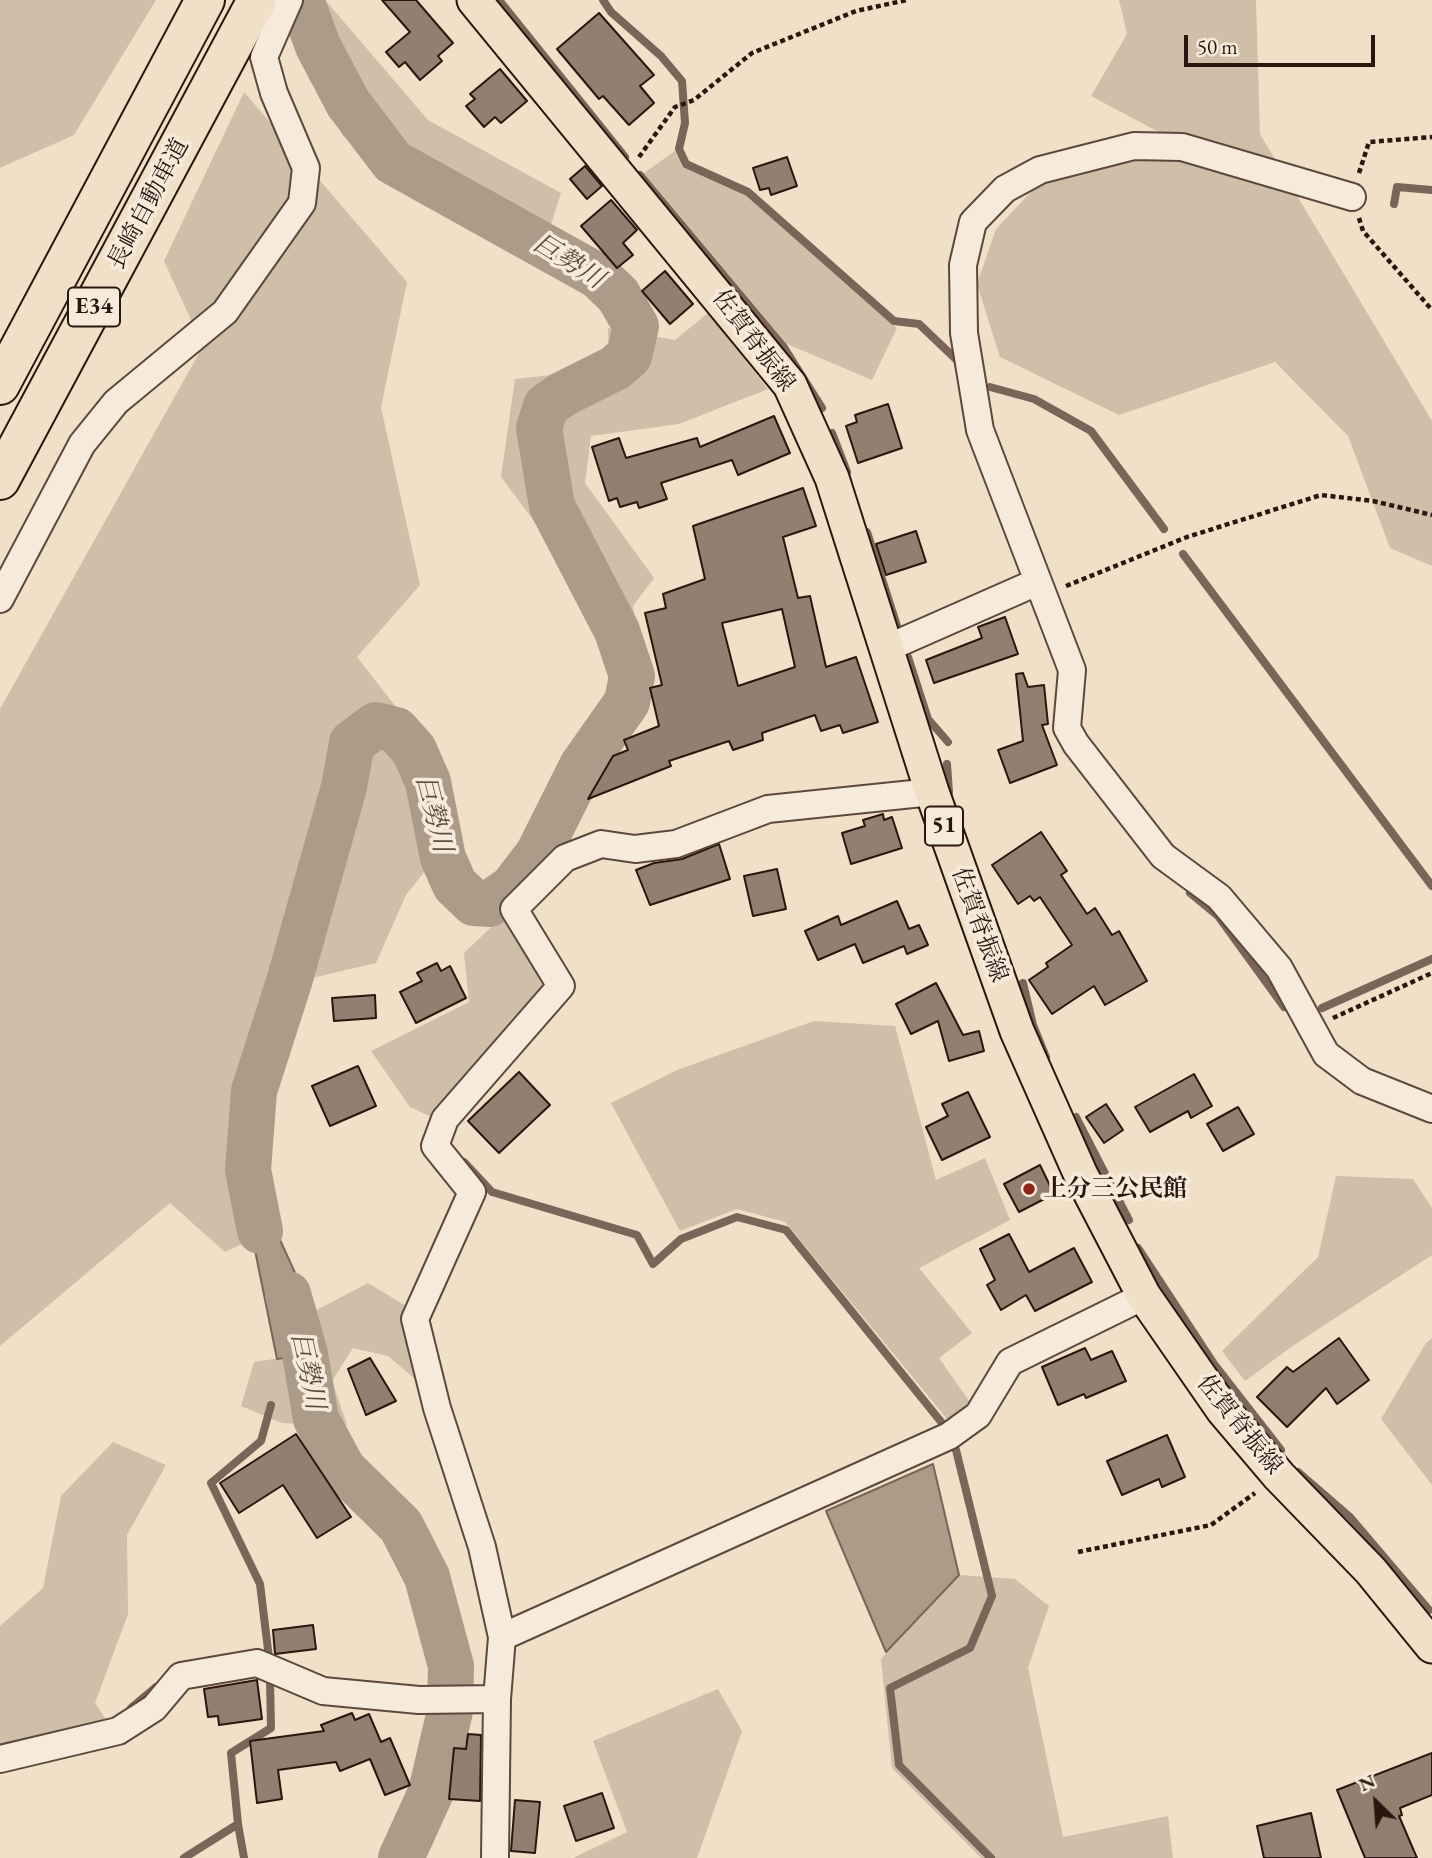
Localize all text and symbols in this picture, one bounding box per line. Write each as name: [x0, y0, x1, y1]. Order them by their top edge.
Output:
scale bar: [1187, 21, 1378, 65]
text: 50 m: [1197, 33, 1238, 60]
street label: 長崎自動車道: [102, 134, 196, 274]
water label: 巨勢川: [527, 228, 609, 296]
street label: 佐賀脊振線: [705, 284, 801, 398]
road number: E34: [68, 288, 120, 326]
water label: 巨勢川: [408, 772, 458, 856]
road number: 51: [925, 806, 963, 846]
street label: 佐賀脊振線: [945, 864, 1013, 986]
place label: 上分三公民館: [1043, 1175, 1187, 1203]
marker: 上分三公民館: [1021, 1181, 1037, 1197]
water label: 巨勢川: [284, 1330, 330, 1412]
street label: 佐賀脊振線: [1190, 1369, 1288, 1481]
north arrow: [1341, 1767, 1411, 1837]
text: N: [1355, 1768, 1379, 1797]

